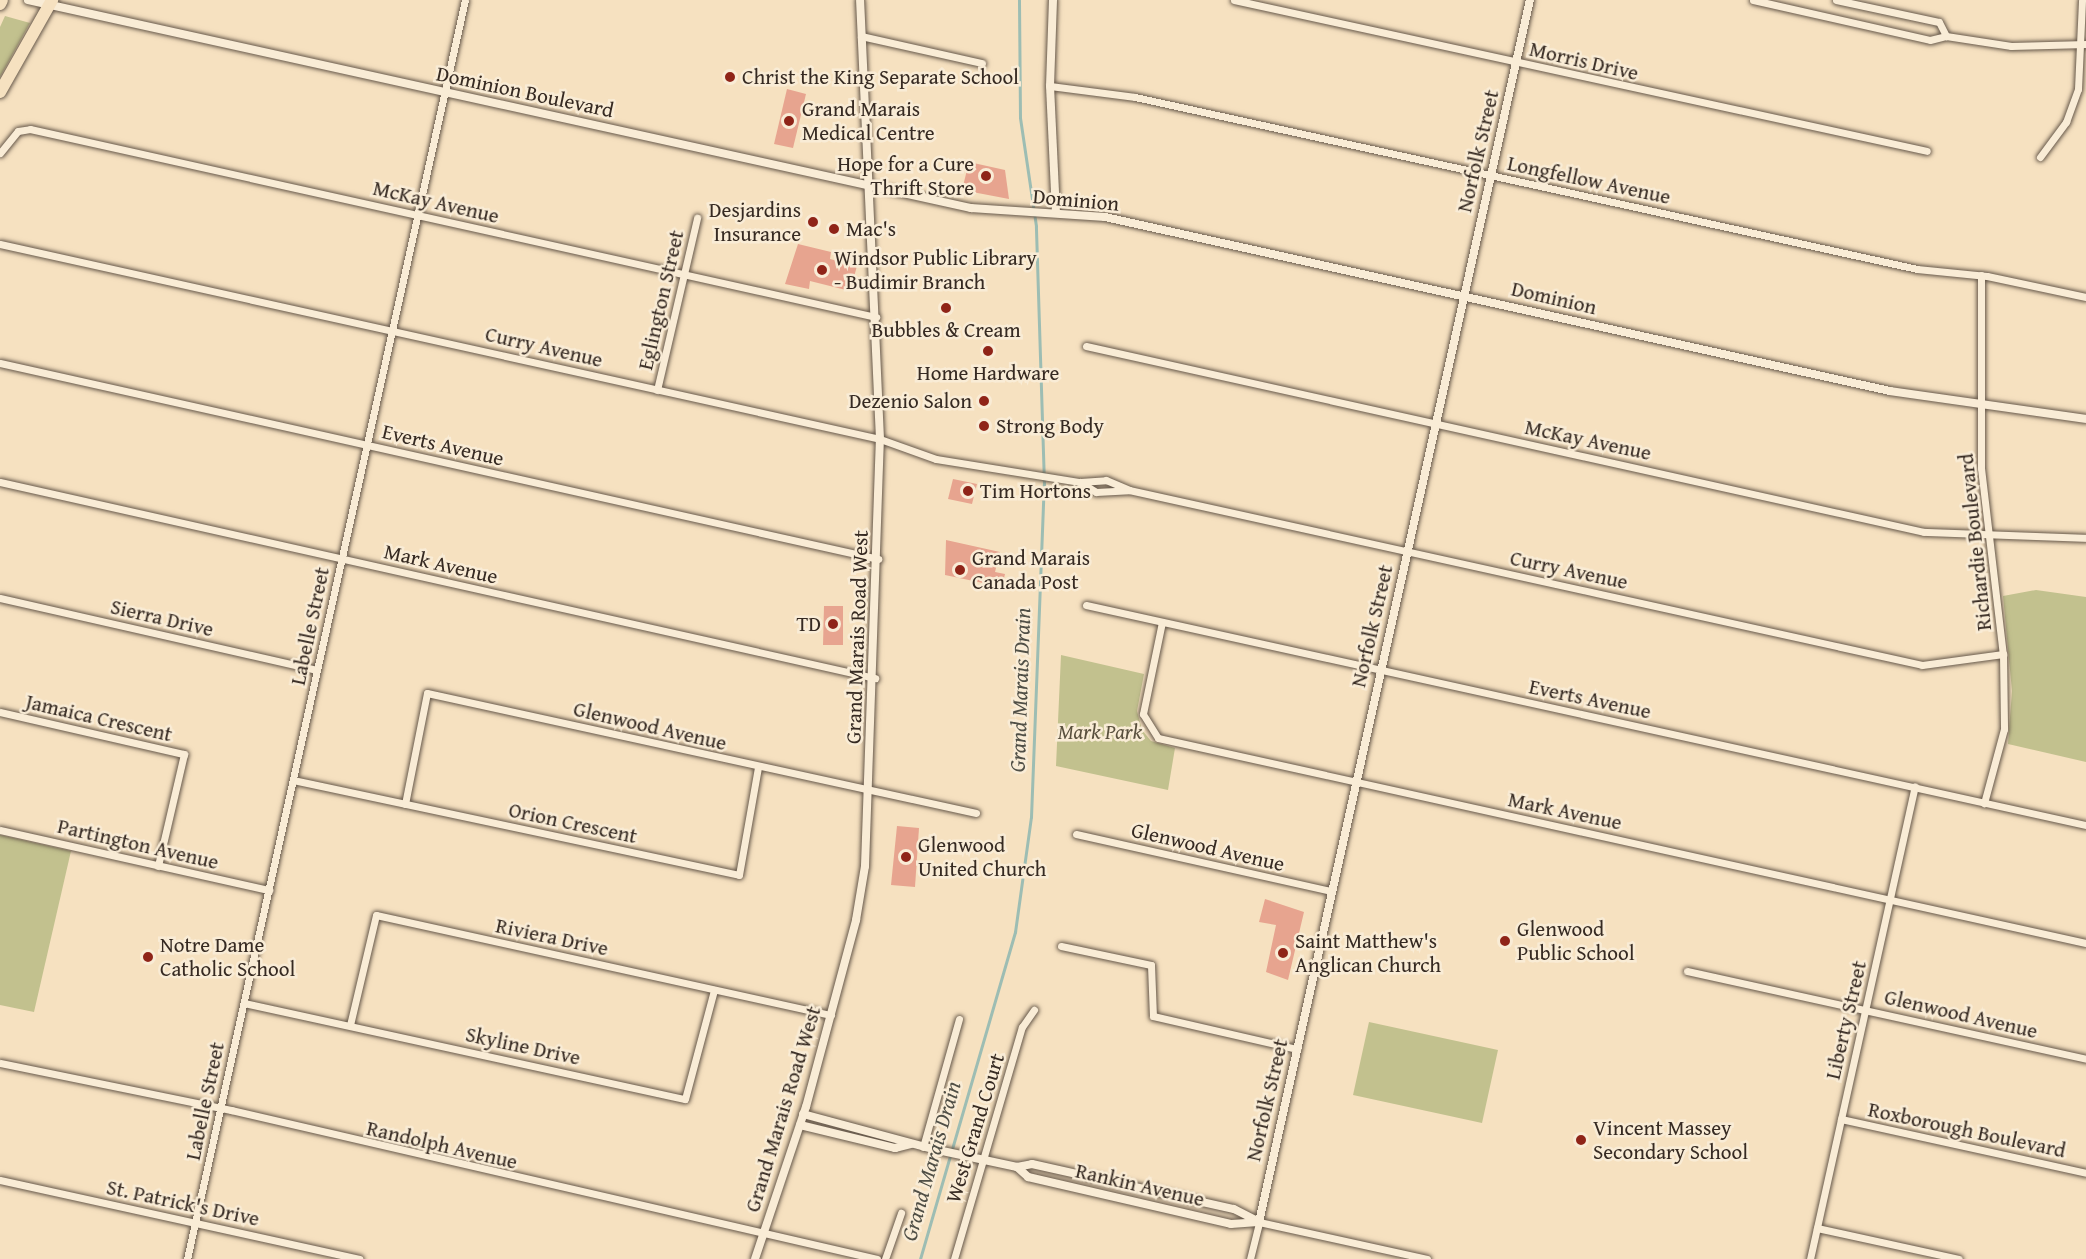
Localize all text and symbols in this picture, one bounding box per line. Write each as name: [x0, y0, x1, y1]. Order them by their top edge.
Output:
street label: Morris Drive: [1527, 36, 1641, 86]
street label: Dominion Boulevard: [434, 61, 616, 123]
place label: Christ the King Separate School: [742, 64, 1019, 90]
marker: Christ the King Separate School: [723, 70, 737, 84]
street label: Norfolk Street: [1452, 87, 1504, 215]
place label: Grand Marais Medical Centre: [802, 96, 935, 146]
marker: Grand Marais Medical Centre: [780, 112, 798, 130]
street label: Longfellow Avenue: [1505, 150, 1673, 210]
place label: Hope for a Cure Thrift Store: [837, 151, 974, 201]
marker: Hope for a Cure Thrift Store: [979, 169, 993, 183]
street label: McKay Avenue: [371, 175, 501, 229]
street label: Dominion: [1032, 184, 1120, 216]
place label: Desjardins Insurance: [709, 197, 801, 247]
marker: Desjardins Insurance: [806, 215, 820, 229]
place label: Mac's: [846, 216, 896, 242]
marker: Mac's: [827, 222, 841, 236]
street label: Eglington Street: [633, 228, 689, 372]
place label: Windsor Public Library - Budimir Branch: [834, 245, 1037, 295]
marker: Windsor Public Library - Budimir Branch: [815, 263, 829, 277]
street label: Dominion: [1509, 276, 1599, 320]
marker: Bubbles & Cream: [939, 301, 953, 315]
place label: Bubbles & Cream: [871, 317, 1021, 343]
street label: Curry Avenue: [483, 321, 605, 373]
marker: Home Hardware: [981, 344, 995, 358]
place label: Home Hardware: [917, 360, 1059, 386]
place label: Dezenio Salon: [849, 388, 972, 414]
marker: Dezenio Salon: [977, 394, 991, 408]
place label: Strong Body: [996, 413, 1104, 439]
street label: McKay Avenue: [1523, 414, 1653, 466]
street label: Everts Avenue: [380, 419, 506, 471]
marker: Strong Body: [977, 419, 991, 433]
street label: Richardie Boulevard: [1953, 452, 1997, 632]
place label: Tim Hortons: [980, 478, 1091, 504]
marker: Tim Hortons: [961, 484, 975, 498]
street label: Grand Marais Road West: [841, 530, 873, 744]
street label: Mark Avenue: [382, 539, 500, 589]
place label: Grand Marais Canada Post: [972, 545, 1090, 595]
street label: Curry Avenue: [1508, 545, 1630, 595]
street label: Norfolk Street: [1346, 562, 1398, 690]
marker: Grand Marais Canada Post: [953, 563, 967, 577]
street label: Labelle Street: [285, 565, 335, 687]
street label: Sierra Drive: [108, 594, 216, 642]
water label: Grand Marais Drain: [1004, 607, 1036, 773]
place label: TD: [796, 611, 821, 637]
marker: TD: [826, 617, 840, 631]
street label: Everts Avenue: [1527, 674, 1653, 724]
street label: Jamaica Crescent: [23, 689, 175, 747]
street label: Glenwood Avenue: [571, 696, 729, 756]
park label: Mark Park: [1058, 719, 1142, 745]
street label: Mark Avenue: [1506, 787, 1624, 835]
street label: Orion Crescent: [506, 797, 640, 849]
street label: Partington Avenue: [55, 813, 221, 875]
street label: Glenwood Avenue: [1129, 817, 1287, 877]
place label: Glenwood United Church: [918, 832, 1046, 882]
marker: Glenwood United Church: [899, 850, 913, 864]
street label: Riviera Drive: [493, 913, 611, 961]
place label: Glenwood Public School: [1517, 916, 1635, 966]
place label: Saint Matthew's Anglican Church: [1295, 928, 1441, 978]
place label: Notre Dame Catholic School: [160, 932, 295, 982]
marker: Glenwood Public School: [1498, 934, 1512, 948]
marker: Saint Matthew's Anglican Church: [1276, 946, 1290, 960]
marker: Notre Dame Catholic School: [141, 950, 155, 964]
street label: Liberty Street: [1820, 958, 1872, 1082]
street label: Glenwood Avenue: [1882, 984, 2040, 1044]
street label: Grand Marais Road West: [740, 1003, 826, 1215]
street label: Skyline Drive: [463, 1022, 583, 1070]
street label: Norfolk Street: [1241, 1036, 1293, 1164]
street label: Labelle Street: [180, 1040, 230, 1162]
street label: West Grand Court: [940, 1050, 1010, 1206]
water label: Grand Marais Drain: [896, 1078, 966, 1244]
street label: Roxborough Boulevard: [1866, 1097, 2068, 1163]
street label: Randolph Avenue: [364, 1115, 520, 1175]
place label: Vincent Massey Secondary School: [1593, 1115, 1748, 1165]
marker: Vincent Massey Secondary School: [1574, 1133, 1588, 1147]
street label: Rankin Avenue: [1073, 1158, 1207, 1212]
street label: St. Patrick's Drive: [104, 1174, 262, 1232]

